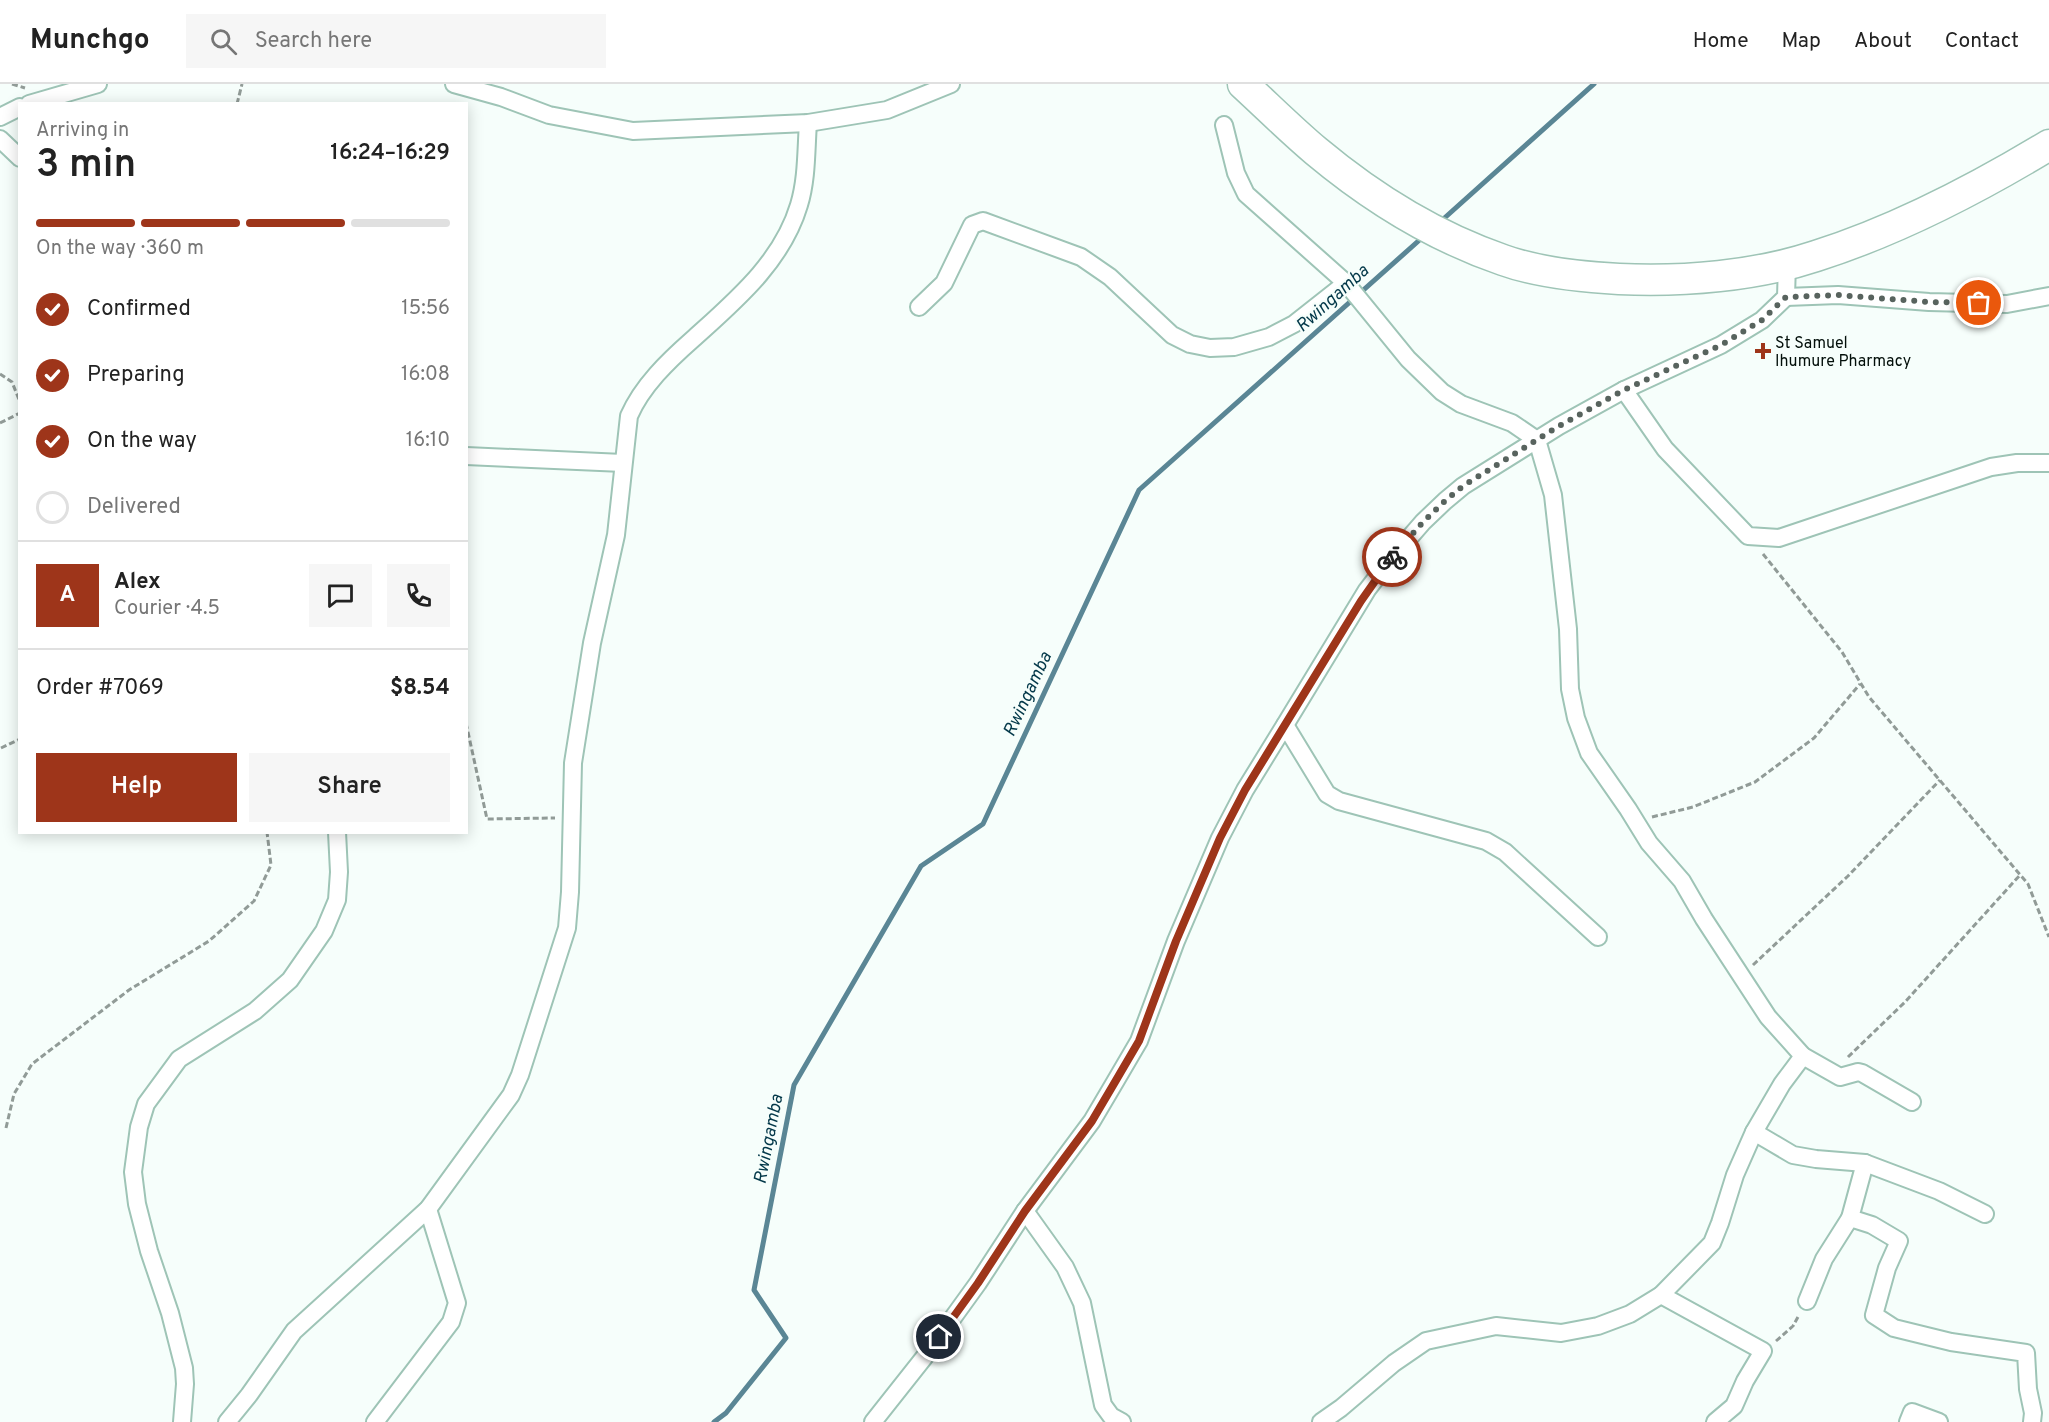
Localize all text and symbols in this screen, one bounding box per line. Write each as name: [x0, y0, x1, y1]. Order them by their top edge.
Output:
search box: [186, 14, 606, 68]
text: Munchgo: [30, 23, 150, 59]
icon: search: [207, 25, 240, 58]
text: Search here: [255, 28, 372, 55]
text: Home: [1693, 28, 1749, 55]
text: Map: [1782, 28, 1821, 55]
text: About: [1854, 28, 1912, 55]
text: Contact: [1945, 28, 2019, 55]
text: Arriving in: [36, 118, 129, 144]
text: 16:24–16:29: [330, 140, 450, 167]
text: 3 min: [36, 142, 136, 191]
text: On the way · 360 m: [36, 236, 204, 262]
water label: Rwingamba: [1292, 260, 1375, 338]
pin: [1953, 277, 2004, 328]
icon: bag: [1962, 286, 1995, 319]
icon: check: [36, 293, 69, 326]
text: Confirmed: [87, 296, 191, 323]
text: 15:56: [401, 296, 450, 322]
place label: St Samuel Ihumure Pharmacy: [1775, 334, 1911, 372]
marker: St Samuel Ihumure Pharmacy: [1756, 344, 1770, 358]
icon: check: [36, 359, 69, 392]
text: Preparing: [87, 362, 185, 389]
text: 16:08: [401, 362, 450, 388]
icon: check: [36, 425, 69, 458]
text: On the way: [87, 428, 197, 455]
text: 16:10: [406, 428, 450, 454]
text: Delivered: [87, 494, 181, 521]
courier: [1362, 527, 1422, 587]
icon: bike: [1376, 541, 1409, 574]
button: chat: [309, 564, 372, 627]
button: phone: [387, 564, 450, 627]
text: Alex: [114, 569, 161, 596]
text: A: [60, 582, 75, 609]
text: Courier · 4.5: [114, 596, 220, 622]
water label: Rwingamba: [999, 648, 1058, 741]
text: Order #7069: [36, 675, 164, 702]
text: $8.54: [390, 675, 450, 702]
button: Help: [36, 753, 237, 822]
button: Share: [249, 753, 450, 822]
water label: Rwingamba: [750, 1092, 790, 1186]
pin: [913, 1311, 964, 1362]
icon: home: [922, 1320, 955, 1353]

